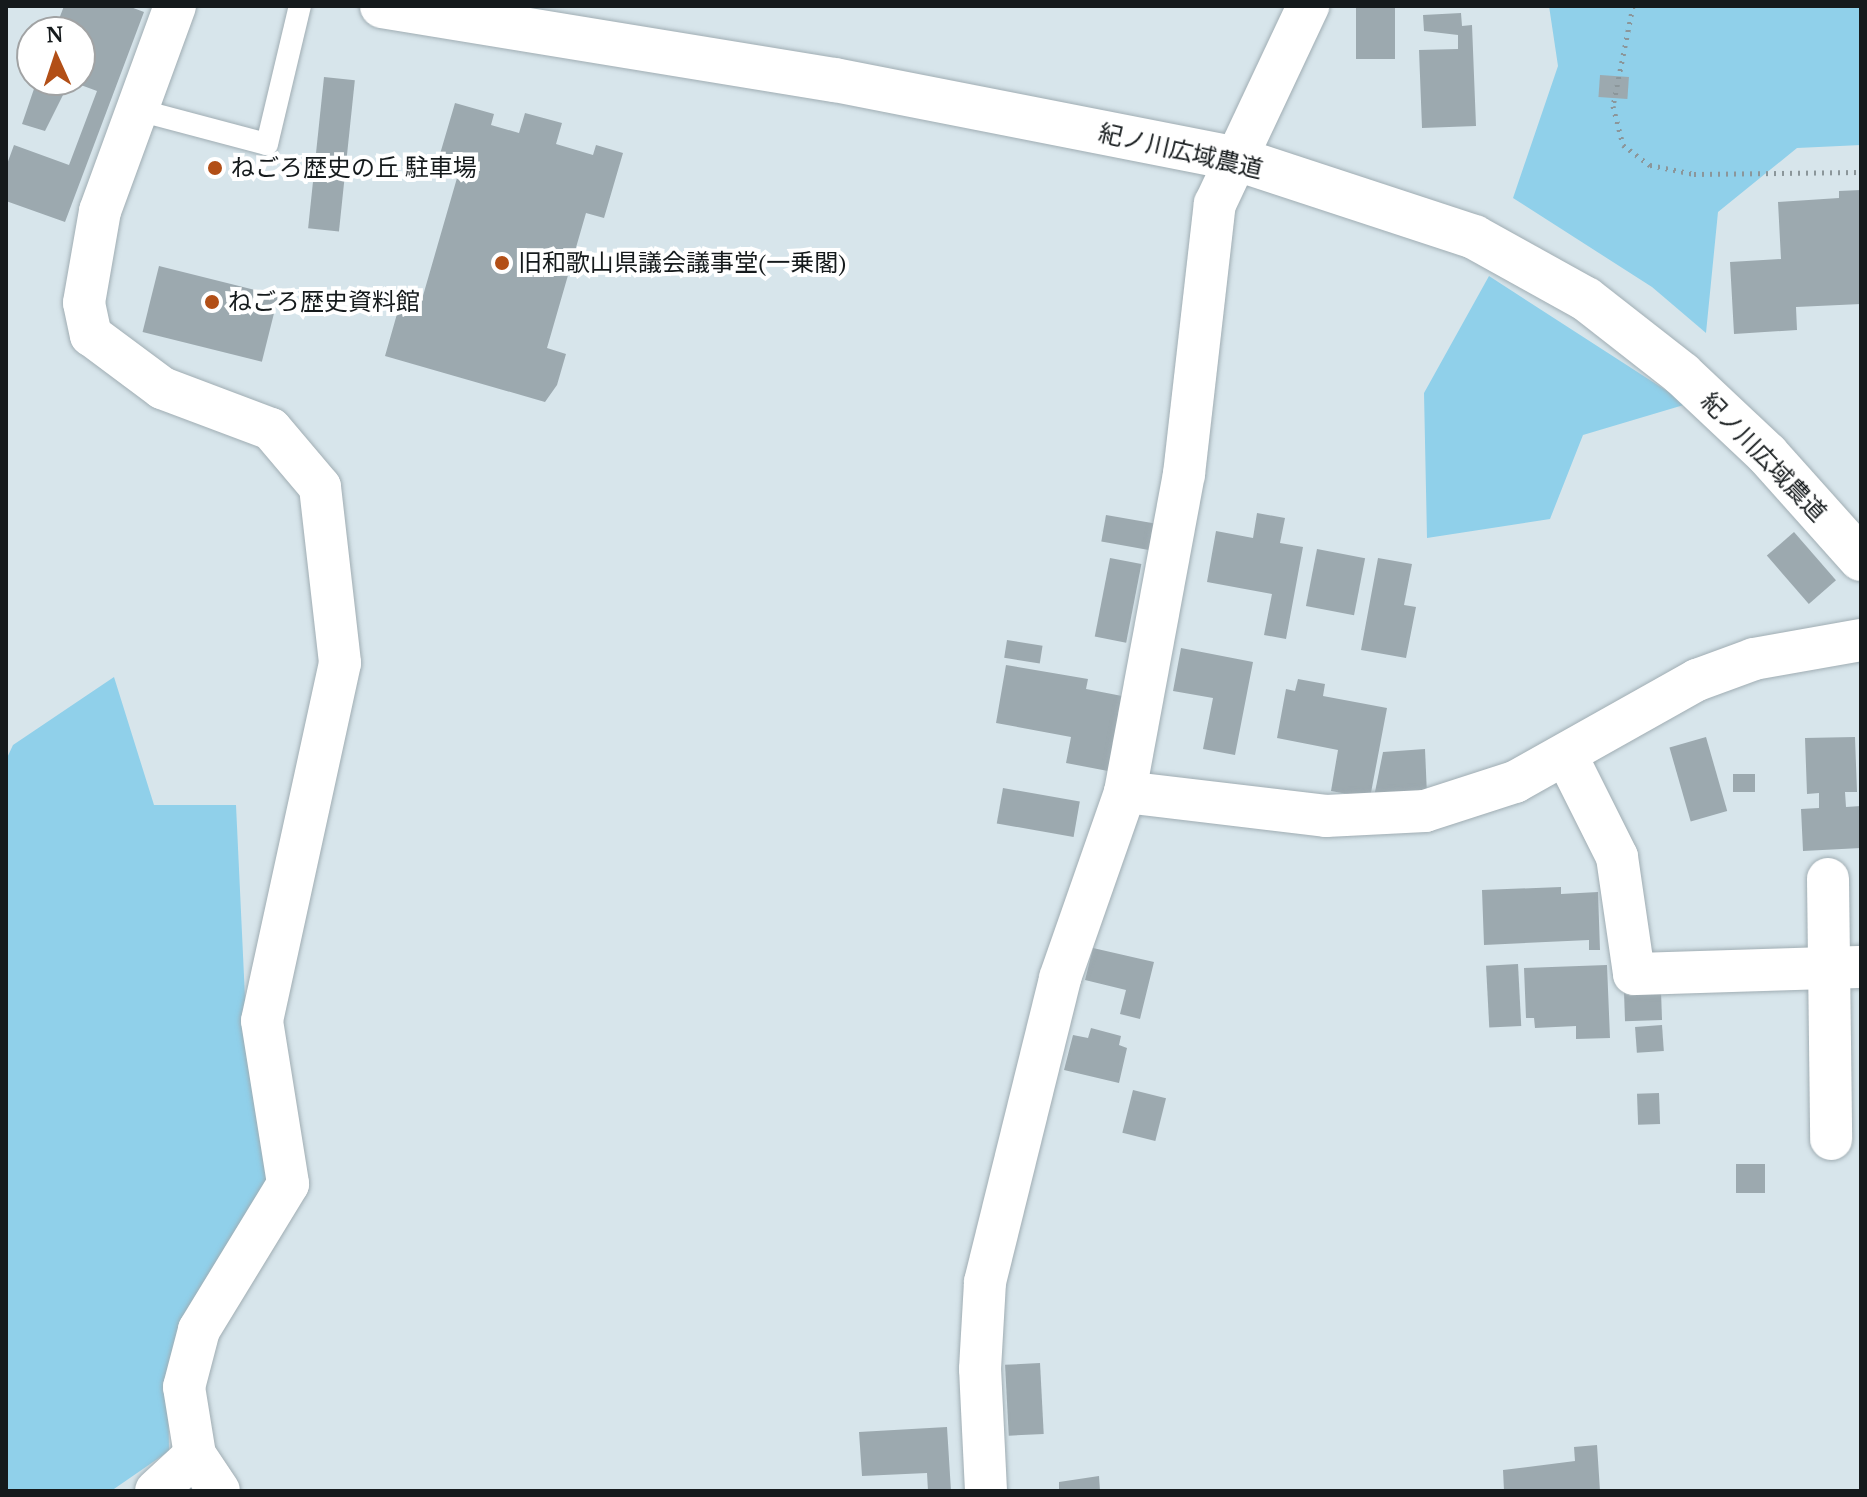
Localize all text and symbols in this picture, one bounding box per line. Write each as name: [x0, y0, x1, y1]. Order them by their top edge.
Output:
north arrow: [16, 16, 96, 96]
text: N: [46, 19, 64, 48]
street label: 紀ノ川広域農道: [1096, 118, 1266, 184]
place label: ねごろ歴史の丘 駐車場: [231, 154, 477, 182]
marker: ねごろ歴史の丘 駐車場: [206, 159, 224, 177]
place label: 旧和歌山県議会議事堂(一乗閣): [518, 249, 846, 277]
marker: 旧和歌山県議会議事堂(一乗閣): [493, 254, 511, 272]
place label: ねごろ歴史資料館: [228, 288, 420, 316]
marker: ねごろ歴史資料館: [203, 293, 221, 311]
street label: 紀ノ川広域農道: [1695, 387, 1833, 527]

